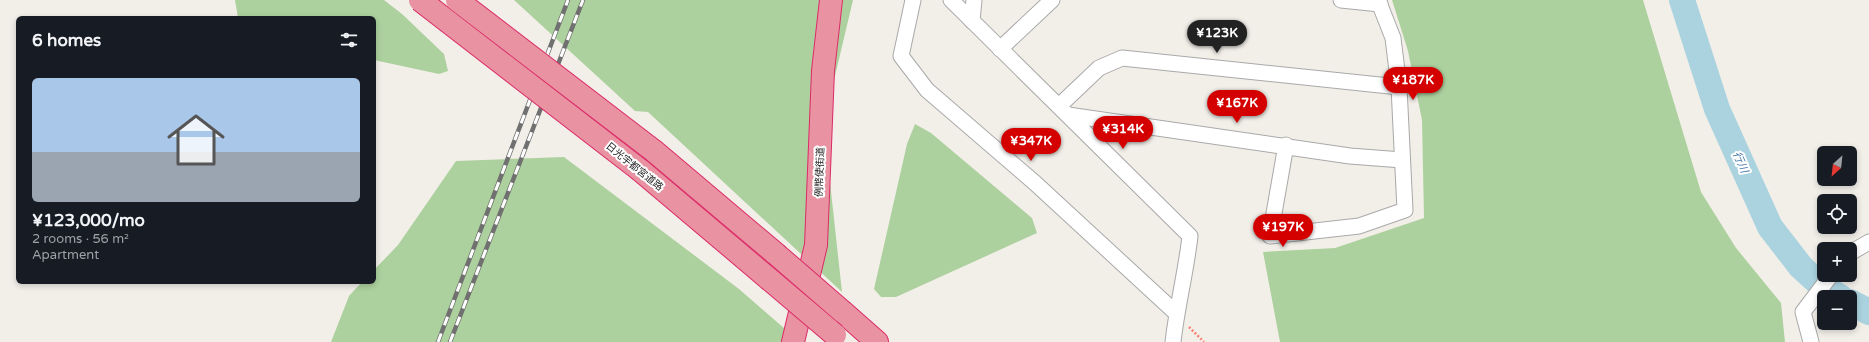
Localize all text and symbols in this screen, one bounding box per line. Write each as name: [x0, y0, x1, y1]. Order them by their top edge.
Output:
pin: ¥123K: [1189, 20, 1245, 54]
text: ¥123K: [1196, 25, 1238, 41]
icon: filters: [338, 29, 360, 51]
text: 6 homes: [32, 30, 101, 51]
pin: ¥187K: [1385, 67, 1441, 101]
text: ¥187K: [1392, 72, 1434, 88]
pin: ¥167K: [1209, 90, 1265, 124]
text: ¥167K: [1216, 95, 1258, 111]
icon: home: [160, 104, 232, 176]
pin: ¥314K: [1095, 116, 1151, 150]
text: ¥314K: [1102, 121, 1144, 137]
pin: ¥347K: [1003, 128, 1059, 162]
text: ¥347K: [1010, 133, 1052, 149]
street label: 日光宇都宮道路: [603, 140, 665, 193]
north arrow: [1817, 146, 1857, 186]
map controls: [1817, 146, 1857, 330]
street label: 例幣使街道: [813, 147, 827, 198]
water label: 行川: [1730, 150, 1751, 176]
button: locate: [1817, 194, 1857, 234]
text: ¥123,000/mo: [32, 210, 145, 231]
pin: ¥197K: [1255, 214, 1311, 248]
text: ¥197K: [1262, 219, 1304, 235]
text: 2 rooms · 56 m²: [32, 231, 129, 247]
button: +: [1817, 242, 1857, 282]
text: Apartment: [32, 247, 99, 263]
button: −: [1817, 290, 1857, 330]

